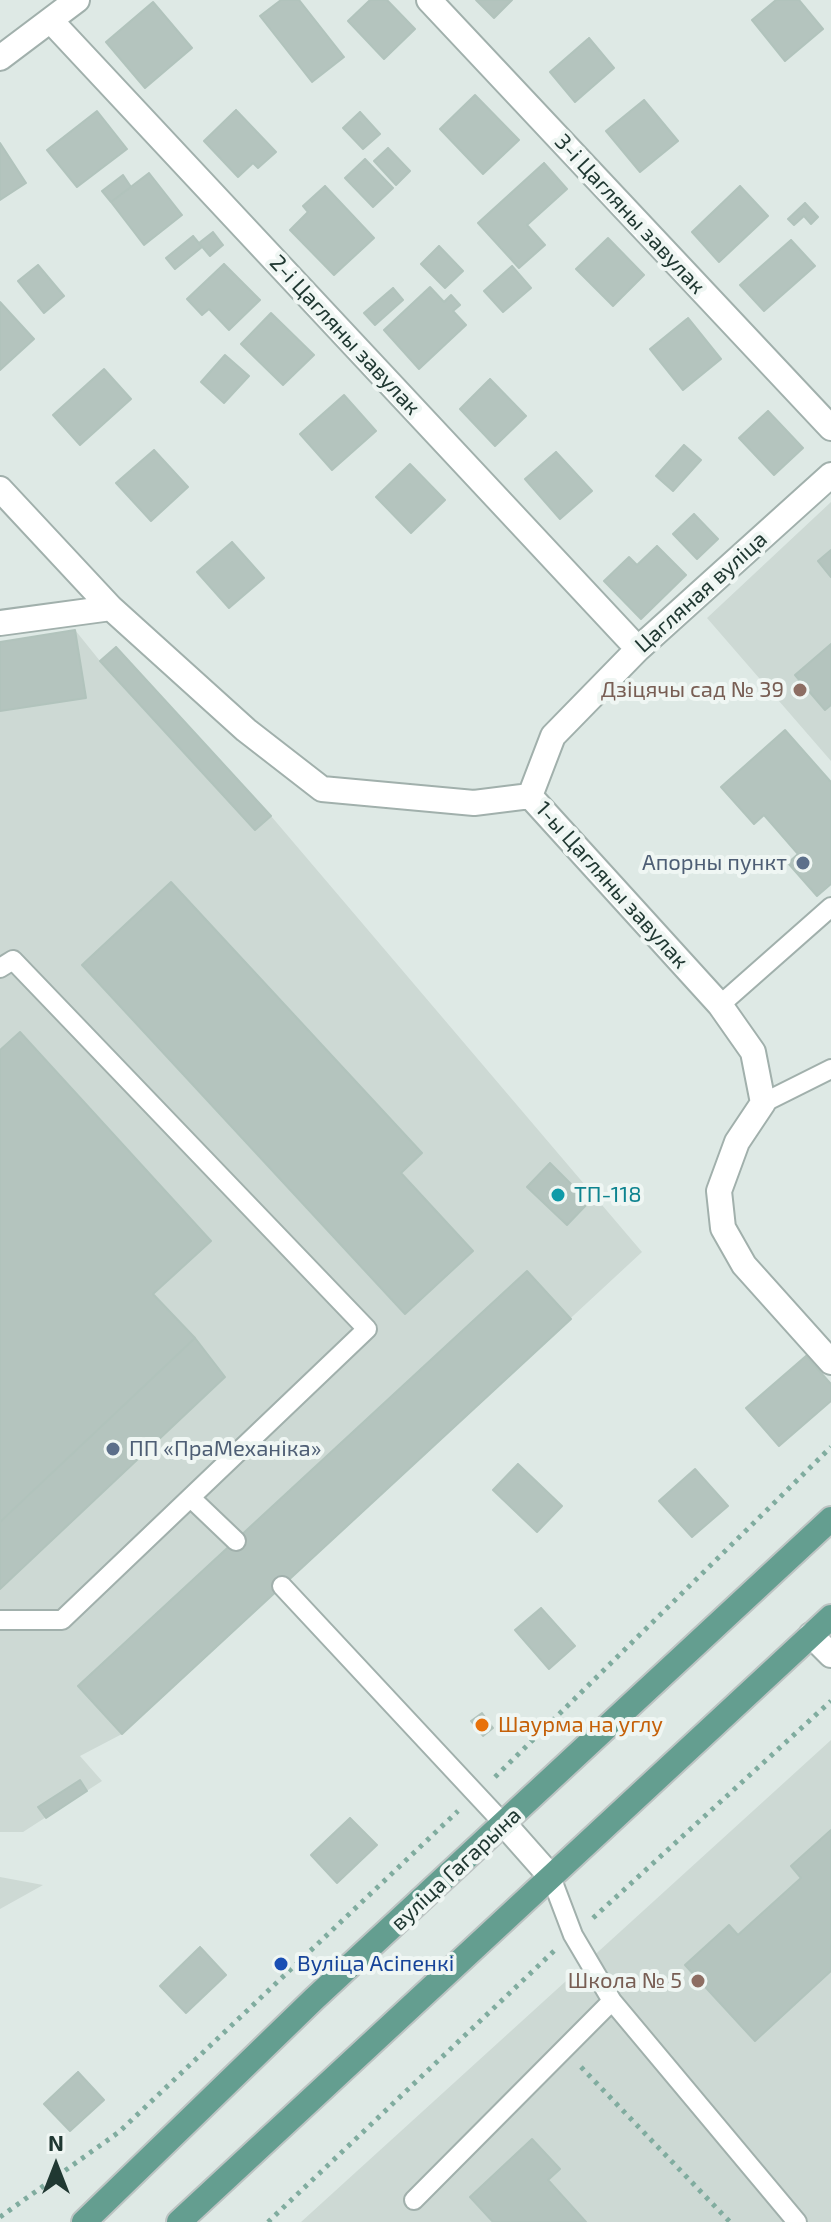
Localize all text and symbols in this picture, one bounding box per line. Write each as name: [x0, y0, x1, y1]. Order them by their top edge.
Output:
street label: 3-і Цагляны завулак: [549, 129, 711, 299]
street label: 2-і Цагляны завулак: [264, 250, 426, 420]
street label: Цагляная вуліца: [630, 526, 772, 658]
place label: Дзіцячы сад № 39: [601, 677, 784, 703]
marker: Дзіцячы сад № 39: [791, 681, 809, 699]
street label: 1-ы Цагляны завулак: [530, 796, 694, 974]
place label: Апорны пункт: [642, 850, 787, 876]
marker: Апорны пункт: [794, 854, 812, 872]
place label: ТП-118: [574, 1182, 642, 1208]
marker: ТП-118: [549, 1186, 567, 1204]
place label: ПП «ПраМеханіка»: [129, 1436, 321, 1462]
marker: ПП «ПраМеханіка»: [104, 1440, 122, 1458]
place label: Шаурма на углу: [498, 1712, 663, 1738]
marker: Шаурма на углу: [473, 1716, 491, 1734]
street label: вуліца Гагарына: [386, 1802, 526, 1936]
place label: Вуліца Асіпенкі: [297, 1951, 454, 1977]
marker: Вуліца Асіпенкі: [272, 1955, 290, 1973]
place label: Школа № 5: [568, 1968, 682, 1994]
marker: Школа № 5: [689, 1972, 707, 1990]
north arrow: [16, 2126, 96, 2206]
text: N: [48, 2129, 64, 2155]

